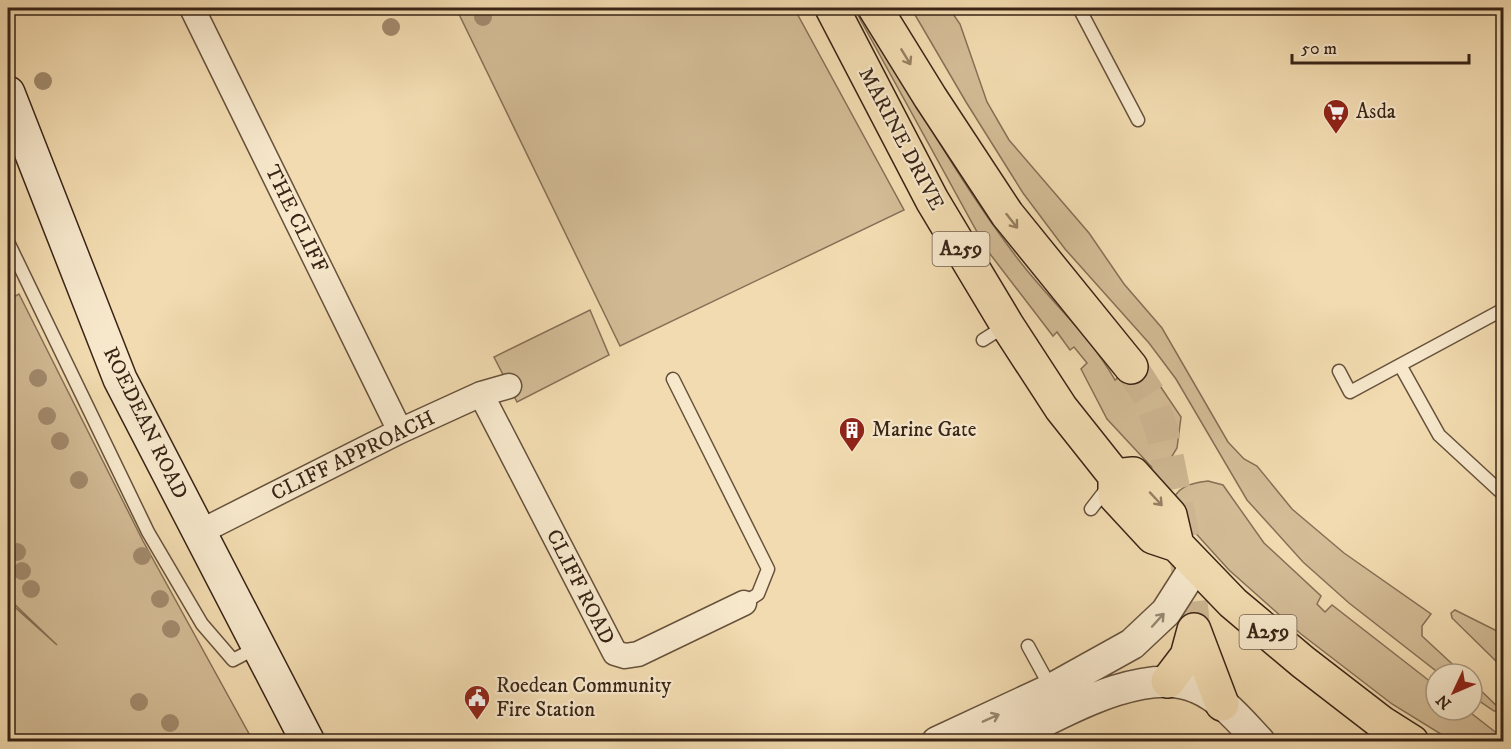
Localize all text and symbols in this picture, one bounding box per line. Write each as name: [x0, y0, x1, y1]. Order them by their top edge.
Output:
scale bar: [1292, 27, 1469, 65]
text: 50 m: [1301, 38, 1337, 60]
one-way arrow: [899, 49, 912, 66]
street label: MARINE DRIVE: [852, 63, 950, 215]
supermarket icon: Asda: [1321, 97, 1351, 135]
place label: Asda: [1356, 99, 1396, 125]
street label: THE CLIFF: [259, 161, 333, 277]
one-way arrow: [1006, 213, 1019, 229]
road number: A259: [932, 232, 990, 266]
street label: ROEDEAN ROAD: [97, 343, 193, 503]
street label: CLIFF APPROACH: [267, 405, 439, 507]
building icon: Marine Gate: [837, 415, 867, 453]
place label: Marine Gate: [872, 417, 977, 443]
one-way arrow: [1149, 492, 1163, 507]
street label: CLIFF ROAD: [540, 525, 620, 649]
one-way arrow: [1151, 613, 1165, 628]
road number: A259: [1240, 615, 1296, 649]
north arrow: [1424, 662, 1484, 722]
place label: Roedean Community Fire Station: [496, 673, 672, 723]
public building icon: Roedean Community Fire Station: [462, 683, 492, 721]
text: N: [1432, 690, 1456, 713]
one-way arrow: [981, 711, 999, 723]

